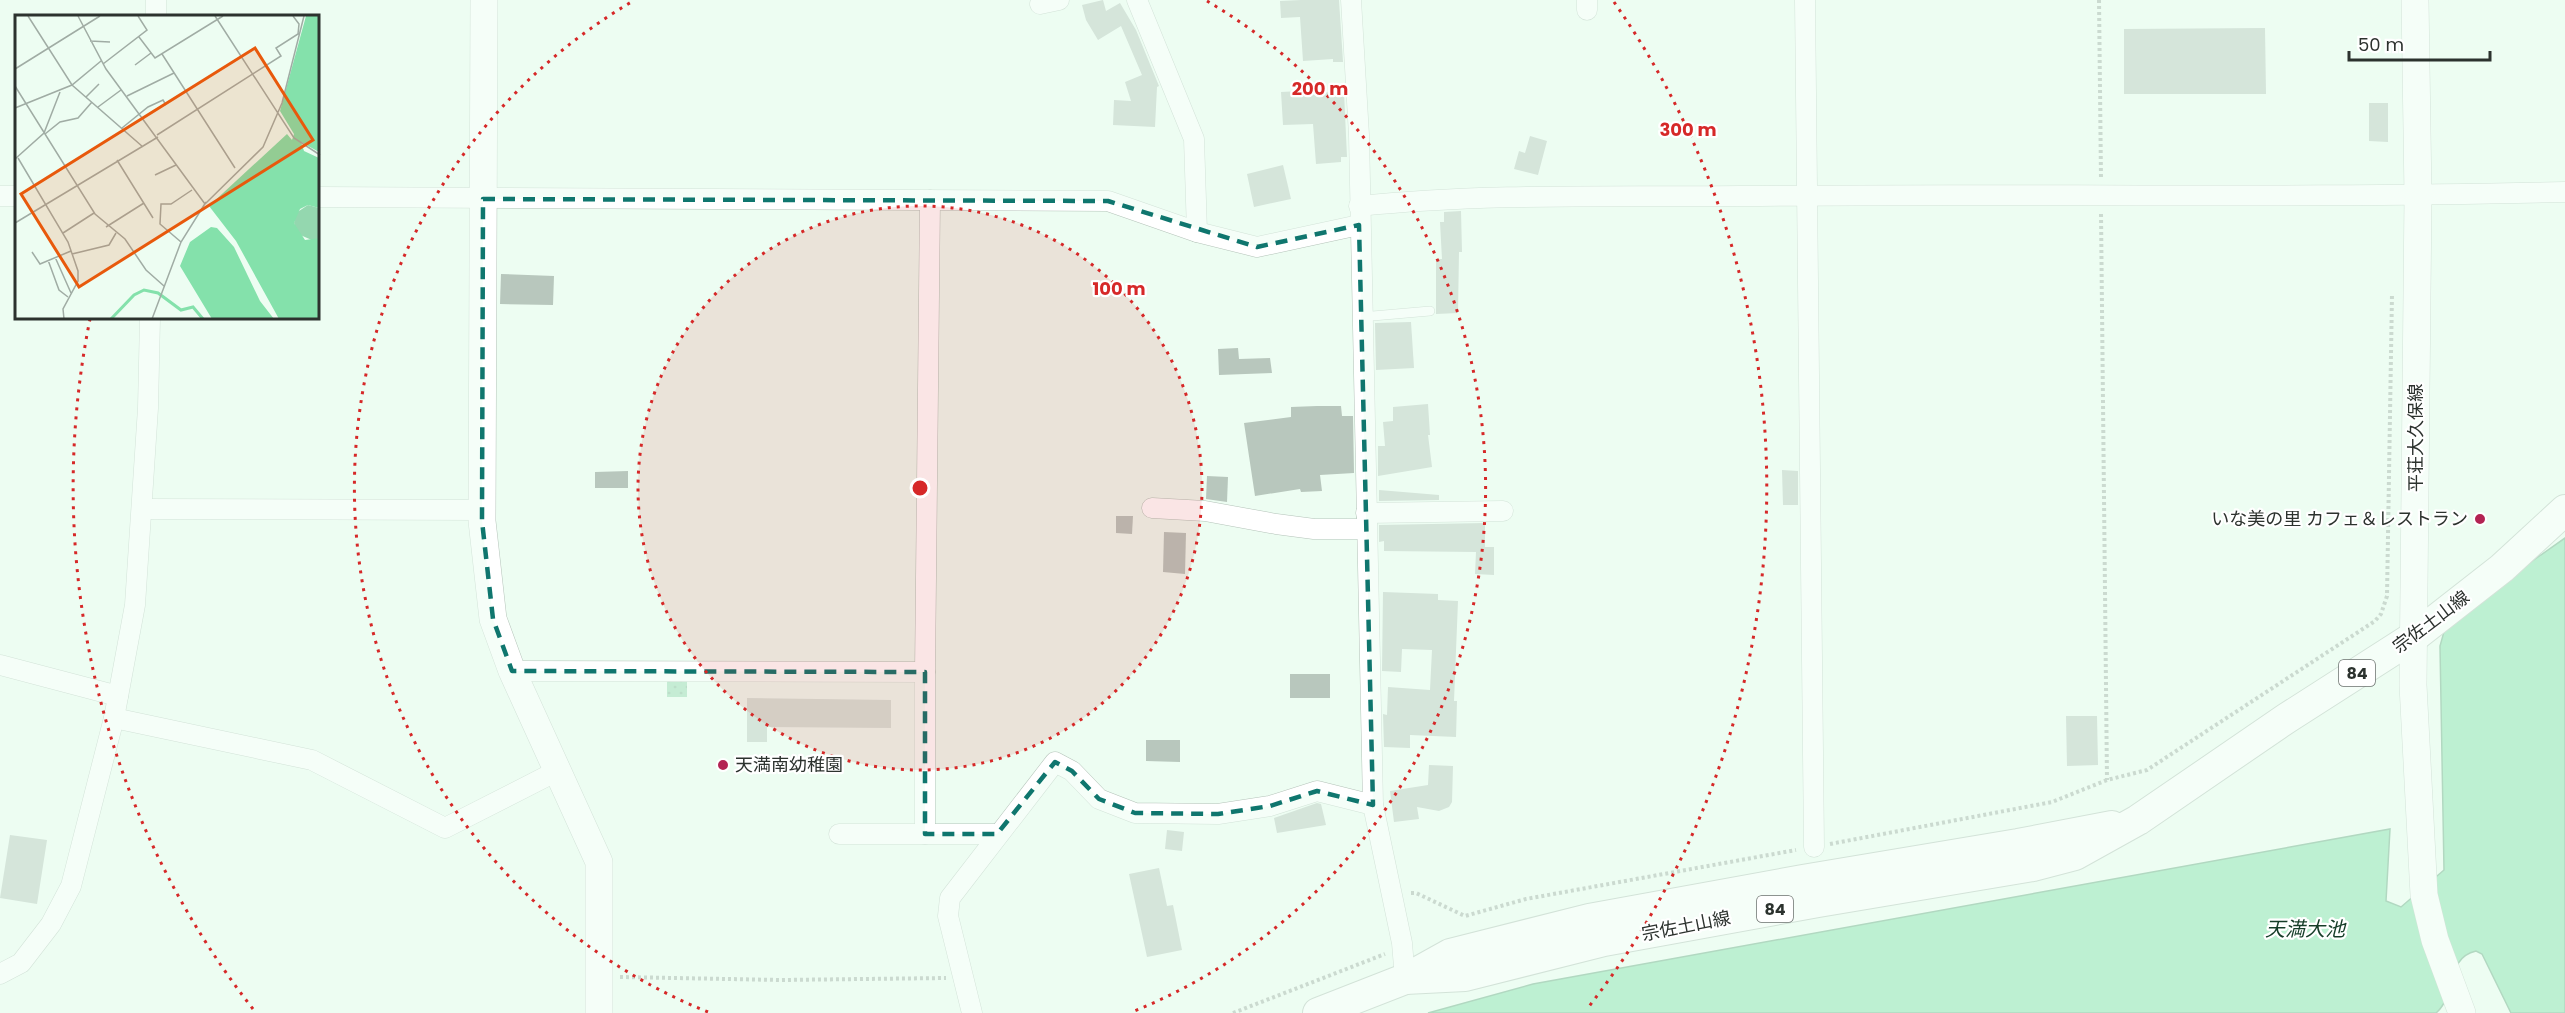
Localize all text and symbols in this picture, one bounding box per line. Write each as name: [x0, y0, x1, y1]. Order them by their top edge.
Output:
inset map: [15, 15, 320, 320]
scale bar: [2349, 24, 2490, 62]
text: 50 m: [2358, 32, 2404, 57]
text: 200 m: [1292, 76, 1348, 101]
text: 300 m: [1659, 117, 1717, 142]
text: 100 m: [1092, 276, 1146, 301]
street label: 平荘大久保線: [2403, 384, 2428, 492]
centre of rings: [910, 478, 930, 498]
place label: いな美の里 カフェ＆レストラン: [2211, 506, 2468, 531]
marker: いな美の里 カフェ＆レストラン: [2473, 512, 2487, 526]
street label: 宗佐土山線: [2387, 585, 2474, 659]
road number: 84: [2339, 660, 2375, 686]
place label: 天満南幼稚園: [735, 752, 843, 777]
marker: 天満南幼稚園: [716, 758, 730, 772]
road number: 84: [1757, 896, 1793, 922]
street label: 宗佐土山線: [1639, 905, 1732, 946]
water label: 天満大池: [2265, 915, 2347, 943]

